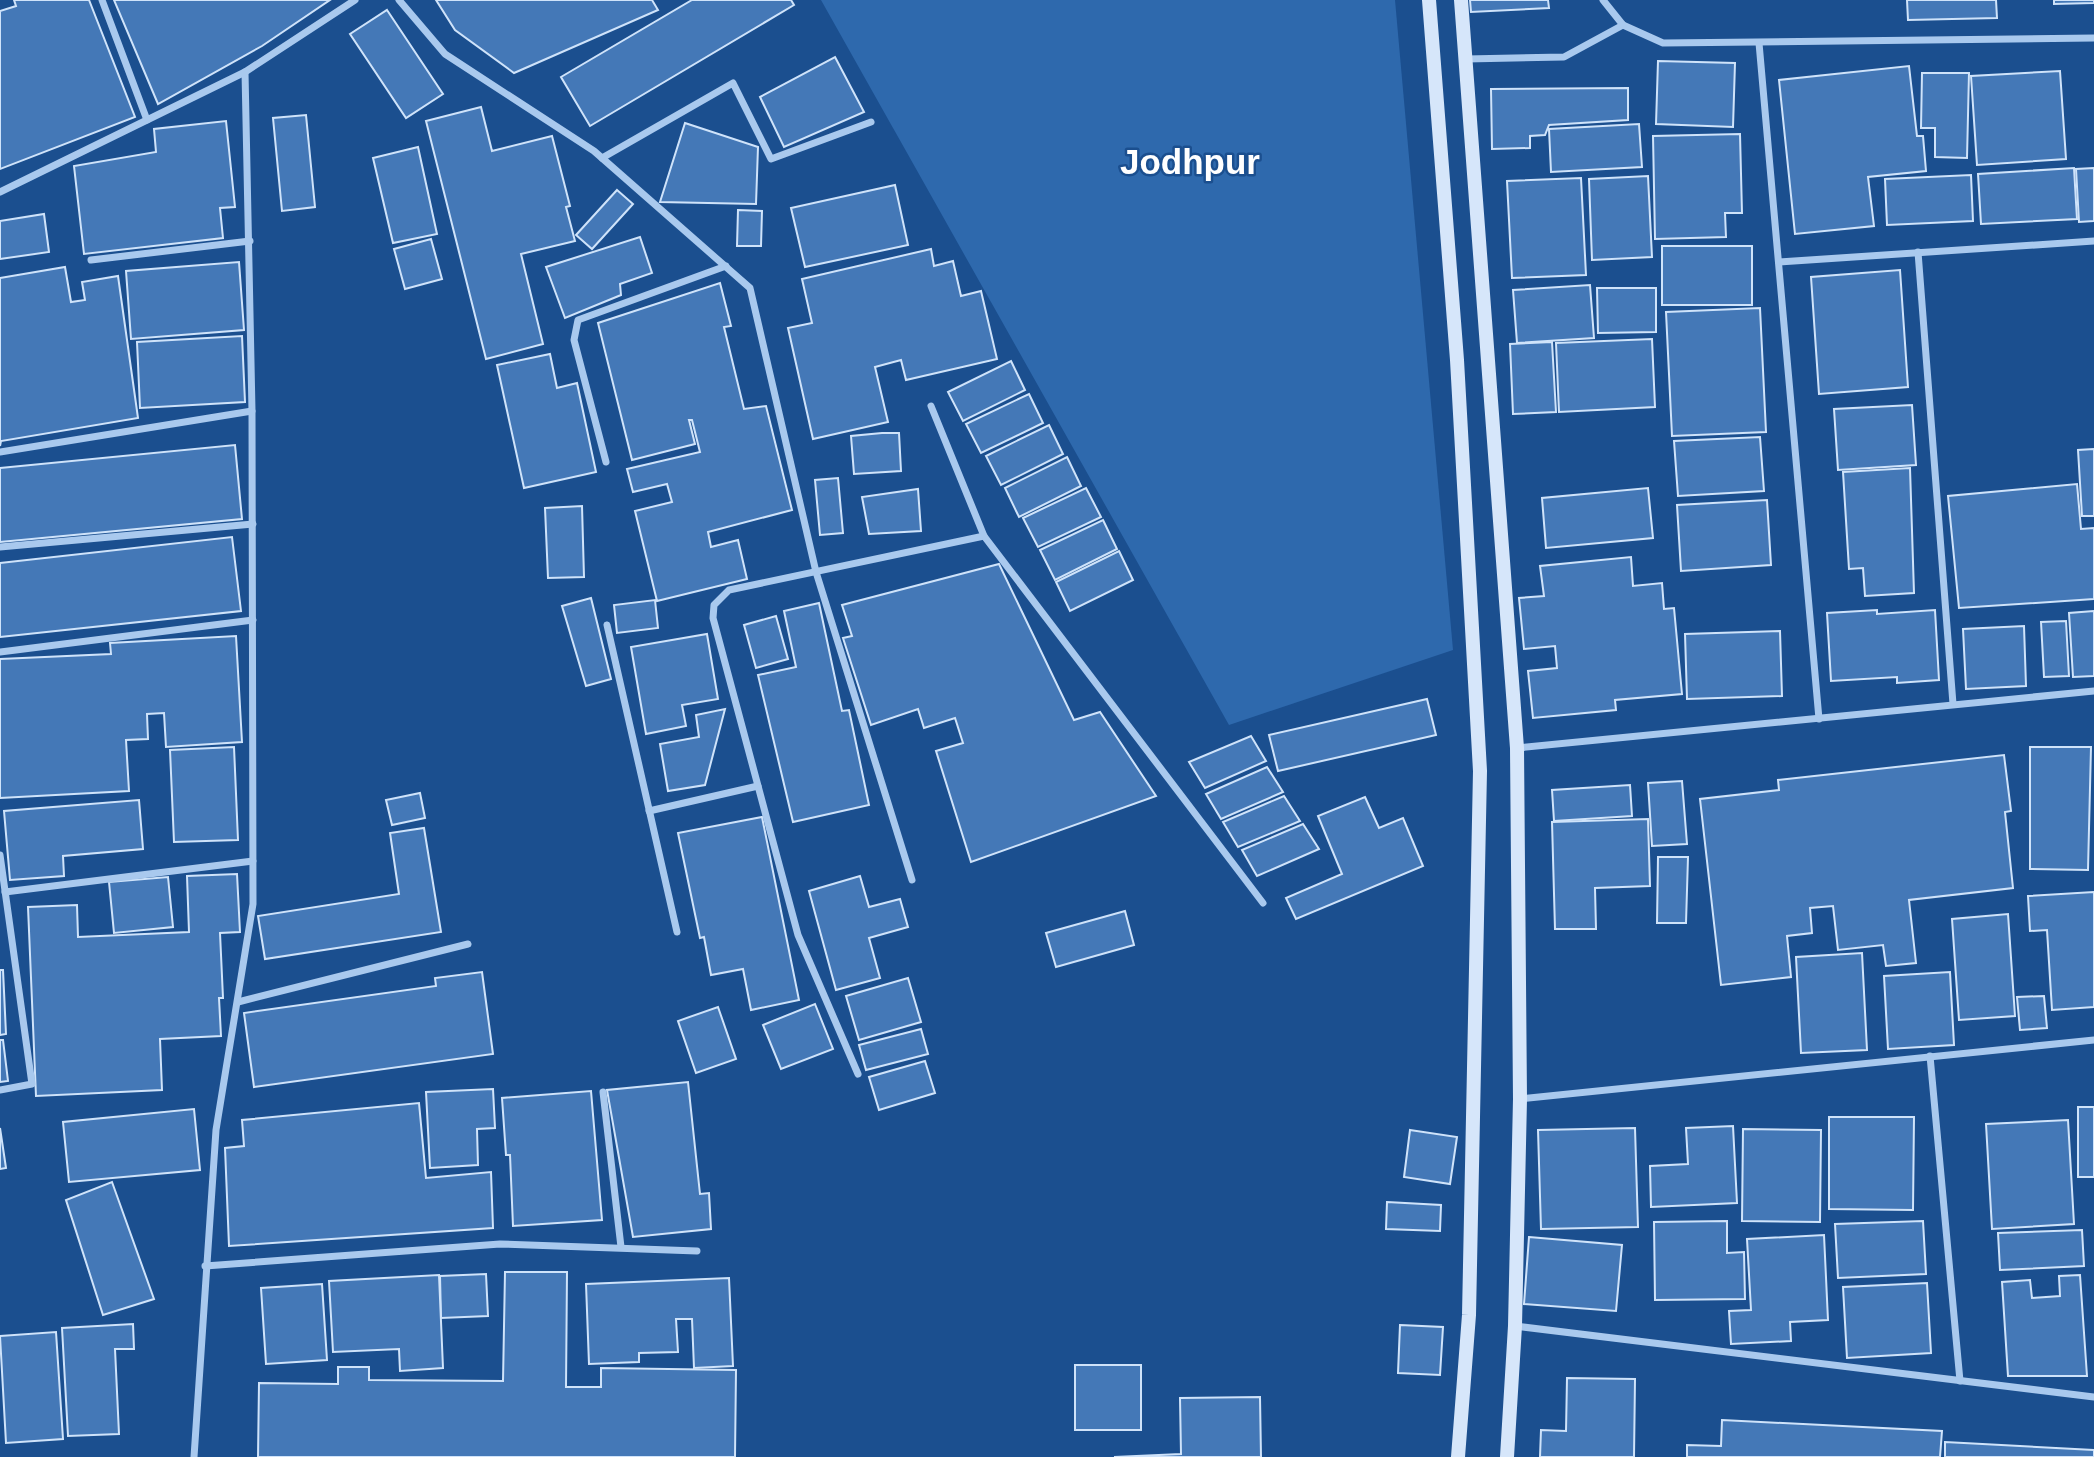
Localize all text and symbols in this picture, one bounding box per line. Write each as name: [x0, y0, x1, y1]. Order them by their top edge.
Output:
district label: Jodhpur: [1120, 142, 1260, 181]

